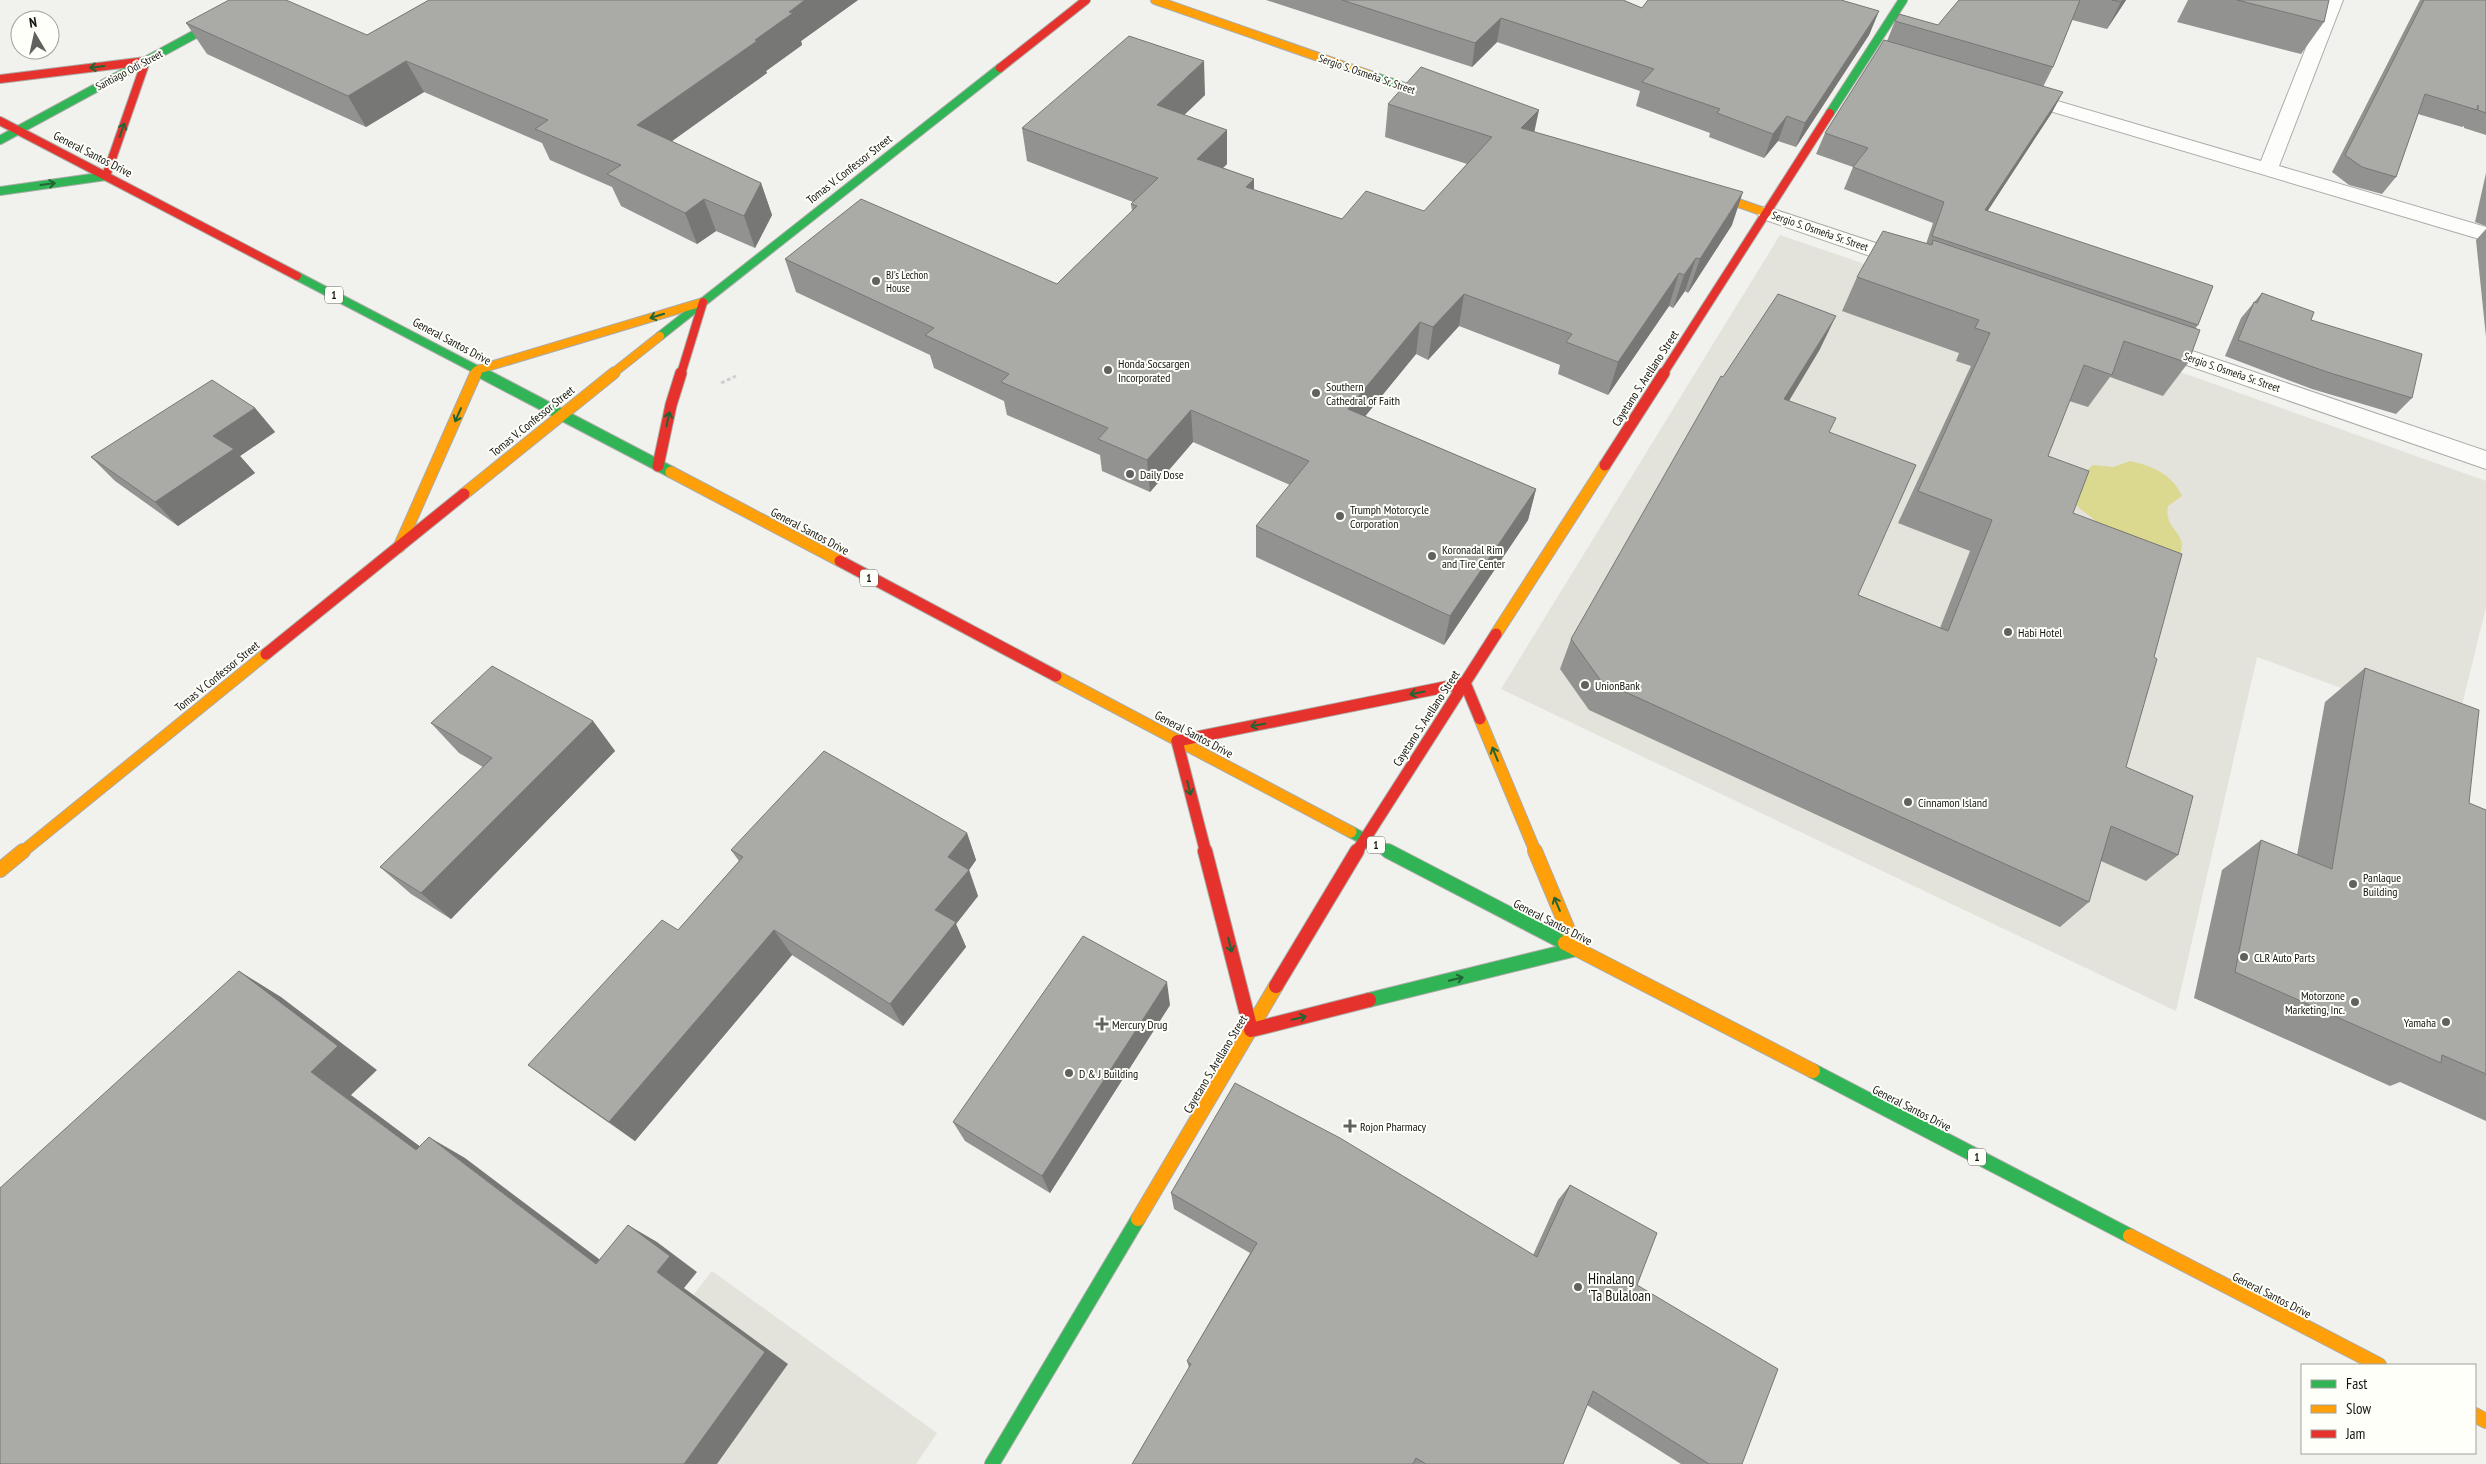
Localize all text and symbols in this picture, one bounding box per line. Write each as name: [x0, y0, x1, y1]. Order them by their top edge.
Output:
north arrow: [10, 10, 60, 60]
text: N: [28, 13, 38, 32]
street label: Santiago Odi Street: [93, 46, 165, 94]
street label: Sergio S. Osmeña Sr. Street: [1317, 51, 1417, 97]
one-way arrow: [90, 62, 106, 72]
one-way arrow: [118, 122, 127, 138]
street label: General Santos Drive: [51, 128, 135, 180]
street label: Tomas V. Confessor Street: [803, 131, 895, 207]
one-way arrow: [40, 179, 56, 189]
street label: Sergio S. Osmeña Sr. Street: [1770, 208, 1870, 254]
place label: BJ's Lechon House: [886, 268, 928, 295]
marker: BJ's Lechon House: [870, 275, 882, 287]
road number: 1: [325, 286, 343, 304]
one-way arrow: [649, 311, 665, 321]
street label: General Santos Drive: [410, 314, 494, 368]
street label: Cayetano S. Arellano Street: [1608, 327, 1682, 429]
street label: Sergio S. Osmeña Sr. Street: [2182, 349, 2282, 395]
place label: Honda Socsargen Incorporated: [1118, 356, 1190, 385]
marker: Honda Socsargen Incorporated: [1102, 364, 1114, 376]
place label: Southern Cathedral of Faith: [1326, 379, 1400, 408]
street label: Tomas V. Confessor Street: [487, 382, 578, 460]
marker: Southern Cathedral of Faith: [1310, 387, 1322, 399]
one-way arrow: [452, 407, 462, 422]
one-way arrow: [664, 411, 673, 427]
place label: Daily Dose: [1140, 467, 1184, 482]
marker: Daily Dose: [1124, 468, 1136, 480]
place label: Trumph Motorcycle Corporation: [1350, 502, 1429, 531]
street label: General Santos Drive: [768, 504, 852, 558]
marker: Trumph Motorcycle Corporation: [1334, 510, 1346, 522]
place label: Koronadal Rim and Tire Center: [1442, 542, 1506, 571]
marker: Koronadal Rim and Tire Center: [1426, 550, 1438, 562]
road number: 1: [860, 570, 878, 586]
place label: Habi Hotel: [2018, 625, 2062, 640]
marker: Habi Hotel: [2002, 626, 2014, 638]
street label: Tomas V. Confessor Street: [172, 637, 263, 715]
street label: Cayetano S. Arellano Street: [1389, 667, 1463, 769]
place label: UnionBank: [1595, 678, 1640, 693]
marker: UnionBank: [1579, 679, 1591, 691]
one-way arrow: [1409, 689, 1425, 698]
street label: General Santos Drive: [1152, 707, 1236, 761]
one-way arrow: [1250, 720, 1266, 730]
one-way arrow: [1489, 747, 1499, 762]
one-way arrow: [1185, 780, 1194, 796]
place label: Cinnamon Island: [1918, 795, 1987, 810]
marker: Cinnamon Island: [1902, 796, 1914, 808]
road number: 1: [1367, 836, 1385, 854]
place label: Panlaque Building: [2363, 870, 2401, 899]
marker: Panlaque Building: [2347, 878, 2359, 890]
street label: General Santos Drive: [1511, 896, 1595, 948]
one-way arrow: [1552, 897, 1561, 912]
one-way arrow: [1225, 937, 1235, 953]
place label: CLR Auto Parts: [2254, 950, 2315, 965]
marker: CLR Auto Parts: [2238, 951, 2250, 963]
one-way arrow: [1448, 974, 1464, 983]
place label: Motorzone Marketing, Inc.: [2285, 988, 2345, 1017]
marker: Motorzone Marketing, Inc.: [2349, 996, 2361, 1008]
street label: Cayetano S. Arellano Street: [1180, 1012, 1251, 1116]
one-way arrow: [1290, 1013, 1306, 1022]
place label: Yamaha: [2404, 1015, 2436, 1030]
marker: Yamaha: [2440, 1016, 2452, 1028]
place label: Mercury Drug: [1112, 1017, 1167, 1032]
marker: Mercury Drug: [1096, 1018, 1108, 1030]
place label: D & J Building: [1079, 1066, 1138, 1081]
marker: D & J Building: [1063, 1067, 1075, 1079]
street label: General Santos Drive: [1870, 1082, 1954, 1134]
place label: Rojon Pharmacy: [1360, 1119, 1427, 1134]
marker: Rojon Pharmacy: [1344, 1120, 1356, 1132]
road number: 1: [1968, 1148, 1986, 1166]
place label: Hinalang 'Ta Bulaloan: [1588, 1269, 1651, 1305]
street label: General Santos Drive: [2230, 1269, 2314, 1321]
marker: Hinalang 'Ta Bulaloan: [1572, 1281, 1584, 1293]
legend: [2301, 1364, 2476, 1454]
text: Fast: [2346, 1374, 2367, 1393]
text: Slow: [2346, 1399, 2371, 1418]
text: Jam: [2345, 1424, 2365, 1443]

